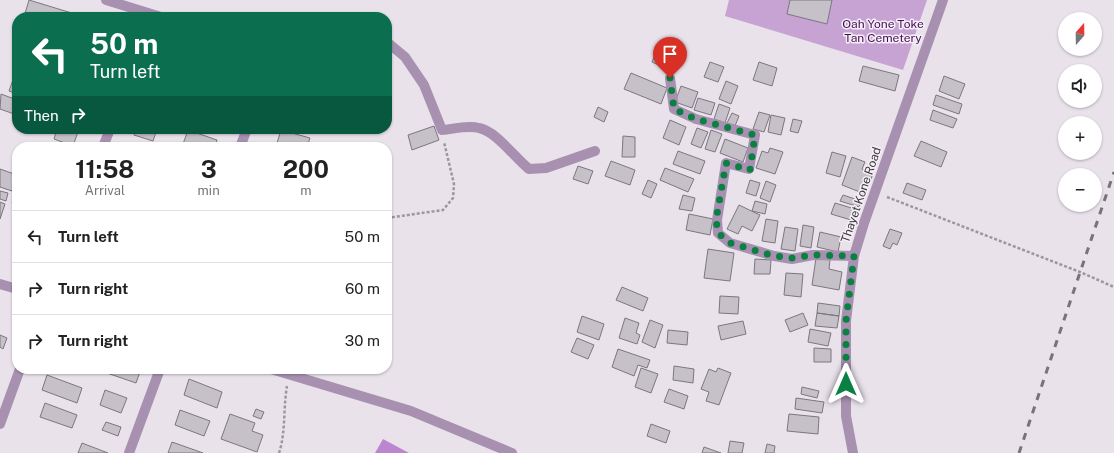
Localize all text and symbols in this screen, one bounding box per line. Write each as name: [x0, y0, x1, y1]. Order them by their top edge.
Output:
north arrow: [1058, 12, 1102, 56]
map controls: [1058, 12, 1102, 212]
park label: Oah Yone Toke Tan Cemetery: [842, 17, 924, 45]
text: 50 m: [90, 27, 158, 60]
icon: left: [24, 28, 76, 80]
pin: [653, 37, 687, 78]
icon: arrive: [659, 43, 681, 65]
text: Turn left: [90, 61, 160, 82]
button: sound: [1058, 64, 1102, 108]
icon: right: [67, 104, 89, 126]
text: Then: [24, 107, 59, 124]
button: +: [1058, 116, 1102, 160]
street label: Thayet Kone Road: [838, 145, 884, 245]
text: 11:58: [75, 155, 134, 183]
text: 3: [201, 155, 217, 183]
text: 200: [283, 155, 329, 183]
button: −: [1058, 168, 1102, 212]
text: Arrival: [85, 183, 125, 198]
text: min: [198, 183, 220, 198]
text: m: [300, 183, 311, 198]
icon: left: [24, 226, 46, 248]
text: Turn left: [58, 228, 119, 245]
text: 50 m: [345, 228, 380, 245]
icon: right: [24, 278, 46, 300]
text: Turn right: [58, 280, 128, 297]
text: 60 m: [345, 280, 380, 297]
icon: right: [24, 330, 46, 352]
text: Turn right: [58, 332, 128, 349]
text: 30 m: [345, 332, 380, 349]
position arrow: [825, 363, 867, 405]

